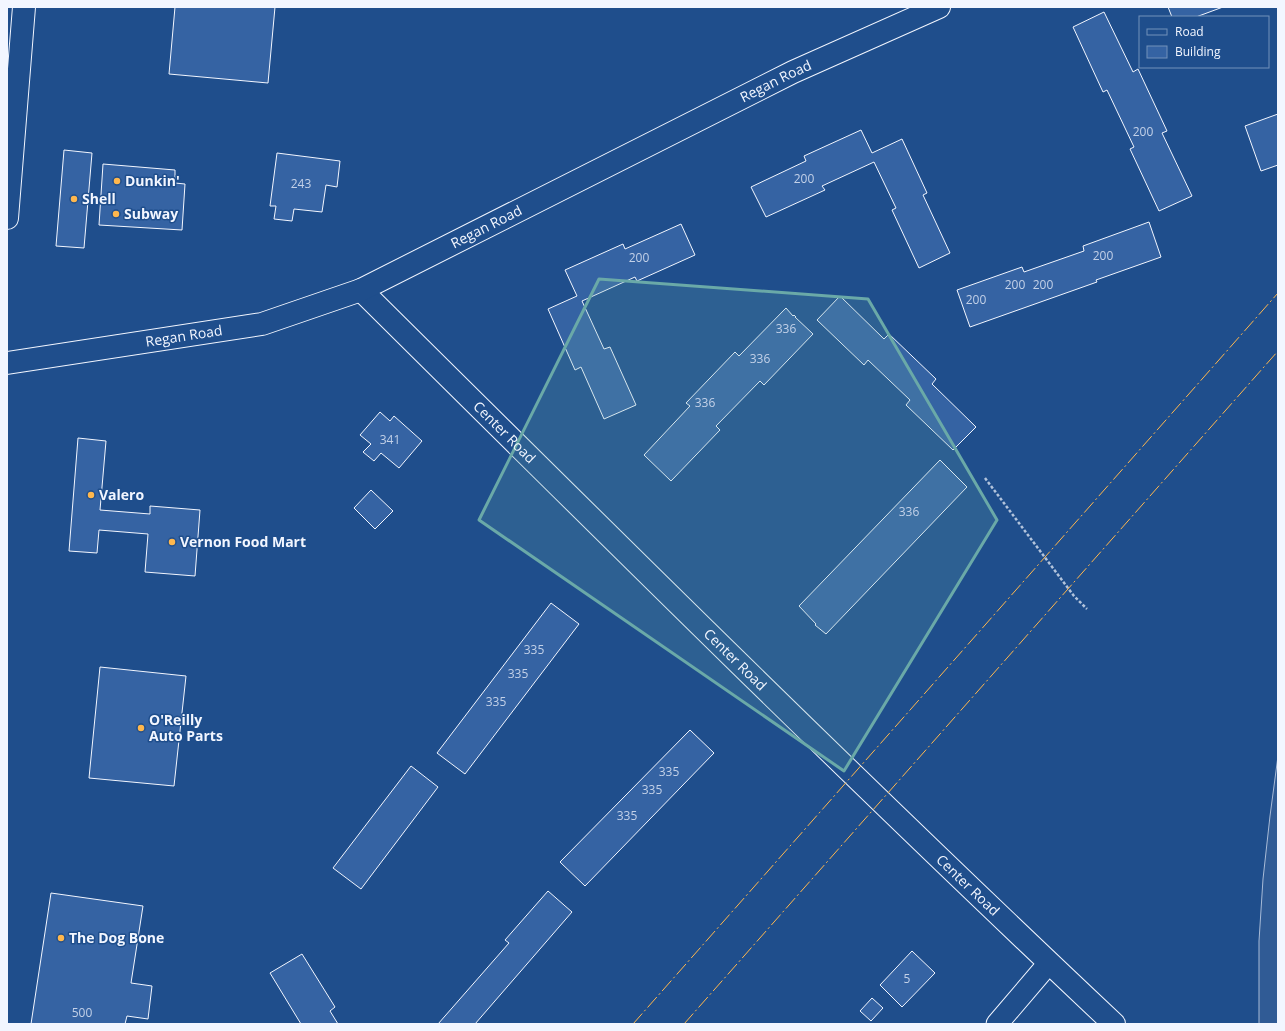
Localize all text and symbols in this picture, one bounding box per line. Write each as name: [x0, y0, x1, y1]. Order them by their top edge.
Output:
legend: [1139, 16, 1269, 68]
text: Road: [1175, 23, 1204, 40]
text: Building: [1175, 43, 1221, 60]
street label: Regan Road: [736, 55, 814, 106]
house number: 200: [1133, 123, 1153, 140]
house number: 200: [794, 170, 814, 187]
place label: Dunkin': [125, 171, 180, 190]
house number: 243: [291, 175, 311, 192]
marker: Dunkin': [112, 176, 122, 186]
place label: Shell: [82, 189, 116, 208]
marker: Shell: [69, 194, 79, 204]
street label: Regan Road: [447, 200, 525, 252]
place label: Subway: [124, 204, 178, 223]
marker: Subway: [111, 209, 121, 219]
house number: 200: [1093, 247, 1113, 264]
house number: 200: [629, 249, 649, 266]
house number: 200: [1005, 276, 1025, 293]
house number: 200: [1033, 276, 1053, 293]
house number: 200: [966, 291, 986, 308]
street label: Regan Road: [144, 320, 224, 351]
house number: 336: [776, 320, 796, 337]
house number: 336: [750, 350, 770, 367]
house number: 336: [695, 394, 715, 411]
street label: Center Road: [469, 397, 540, 467]
house number: 341: [380, 431, 400, 448]
place label: Valero: [99, 485, 144, 504]
marker: Valero: [86, 490, 96, 500]
house number: 336: [899, 503, 919, 520]
place label: Vernon Food Mart: [180, 532, 306, 551]
marker: Vernon Food Mart: [167, 537, 177, 547]
street label: Center Road: [700, 624, 771, 694]
house number: 335: [524, 641, 544, 658]
house number: 335: [508, 665, 528, 682]
house number: 335: [486, 693, 506, 710]
place label: O'Reilly Auto Parts: [149, 710, 223, 745]
marker: O'Reilly Auto Parts: [136, 723, 146, 733]
house number: 335: [659, 763, 679, 780]
house number: 335: [642, 781, 662, 798]
house number: 335: [617, 807, 637, 824]
street label: Center Road: [932, 850, 1004, 920]
place label: The Dog Bone: [69, 928, 164, 947]
marker: The Dog Bone: [56, 933, 66, 943]
house number: 5: [904, 970, 911, 987]
house number: 500: [72, 1004, 92, 1021]

